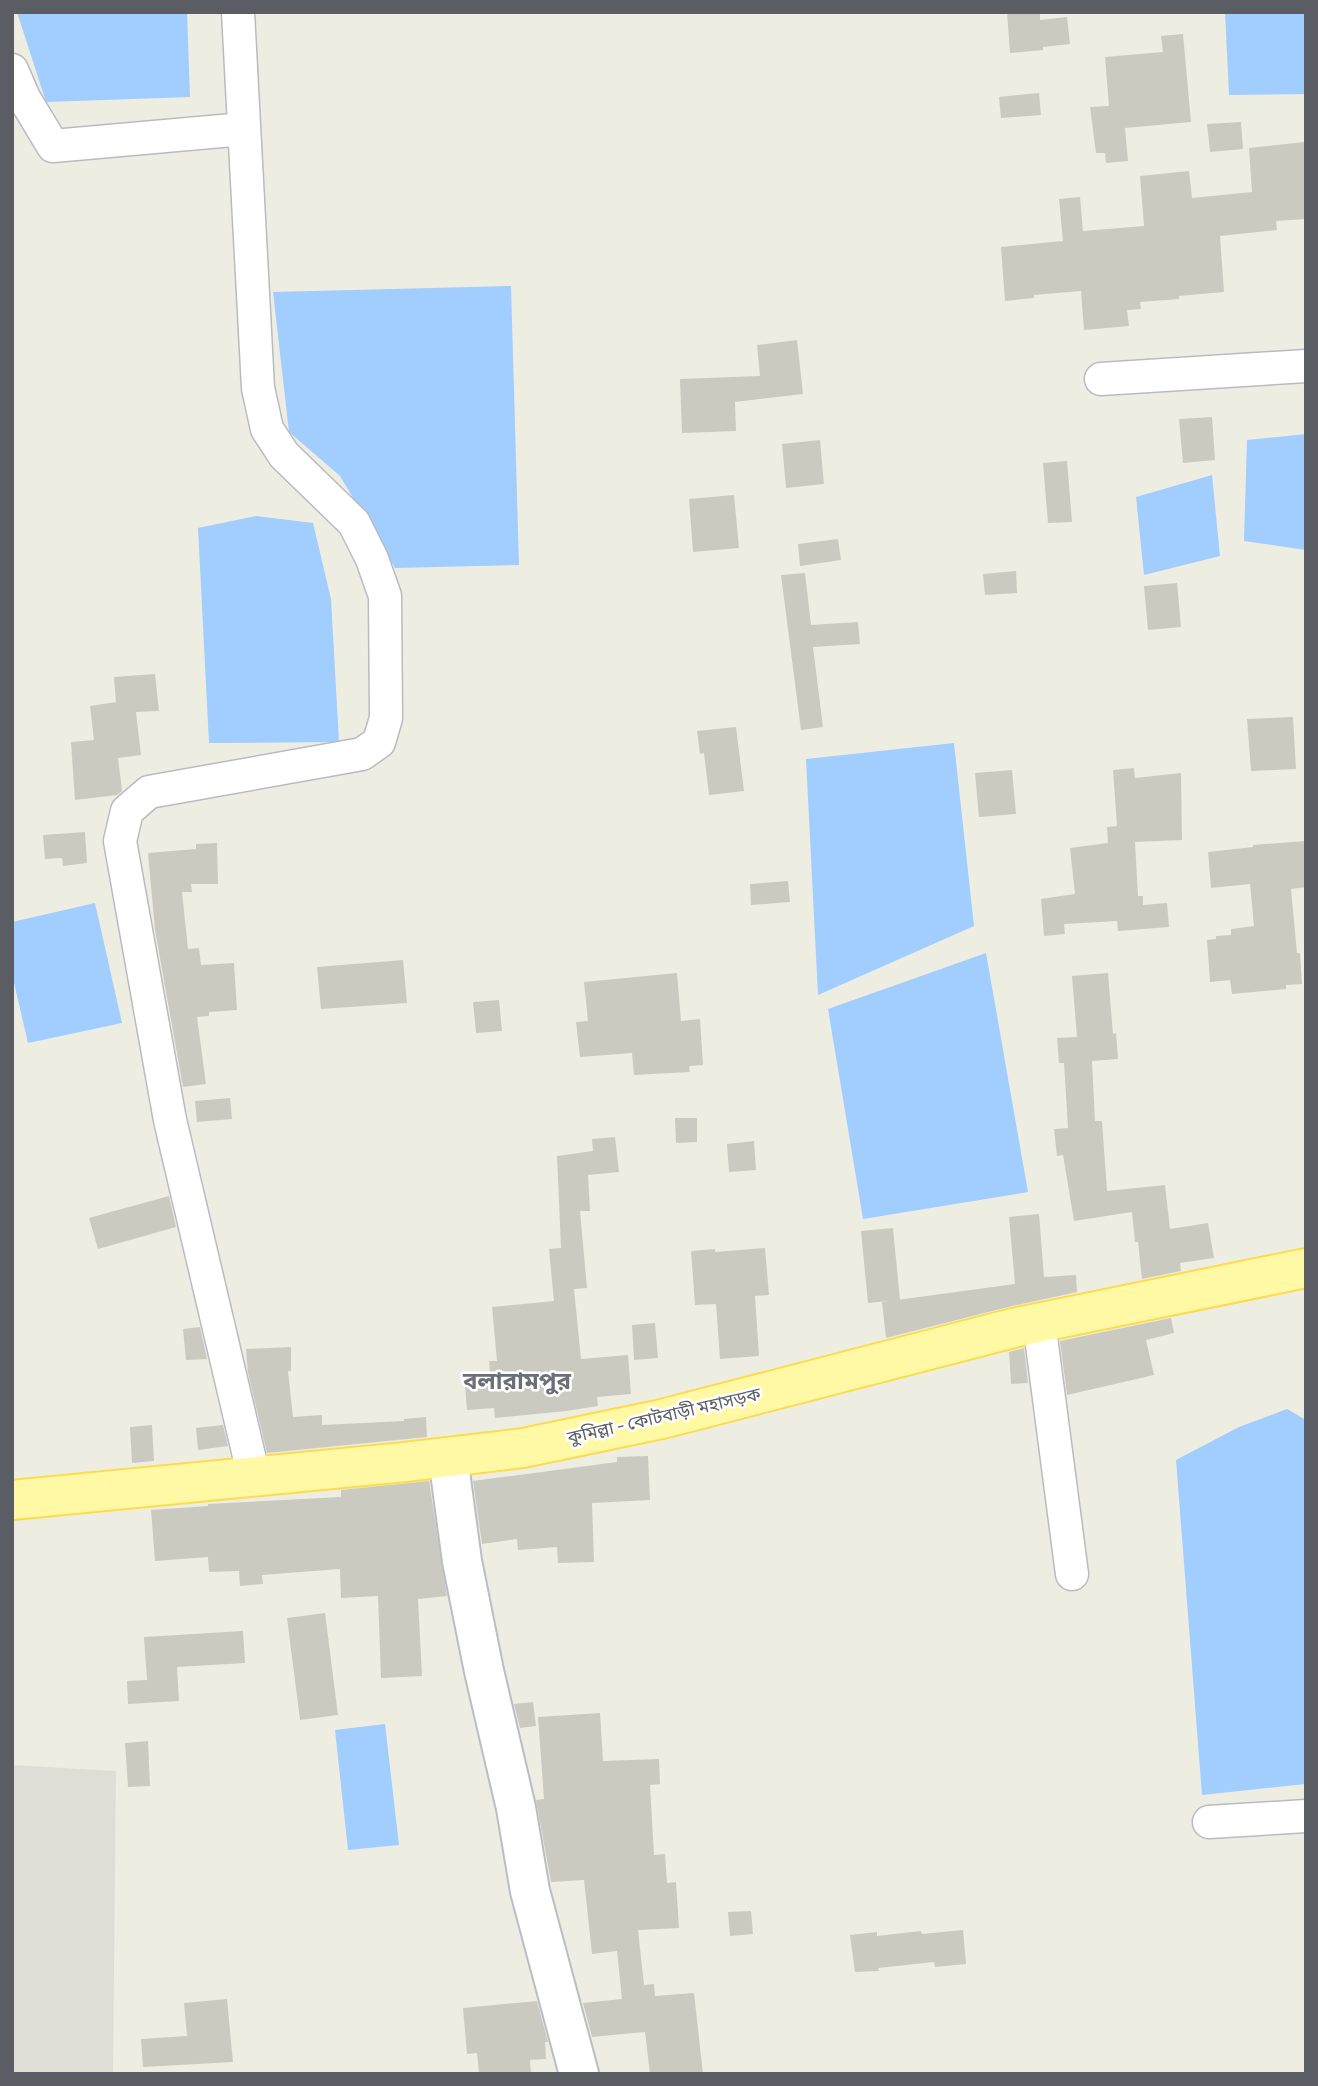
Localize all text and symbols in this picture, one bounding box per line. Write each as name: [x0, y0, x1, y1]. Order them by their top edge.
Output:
district label: বলারামপুর: [462, 1365, 571, 1395]
street label: কুমিল্লা - কোটবাড়ী মহাসড়ক: [564, 1382, 763, 1449]

